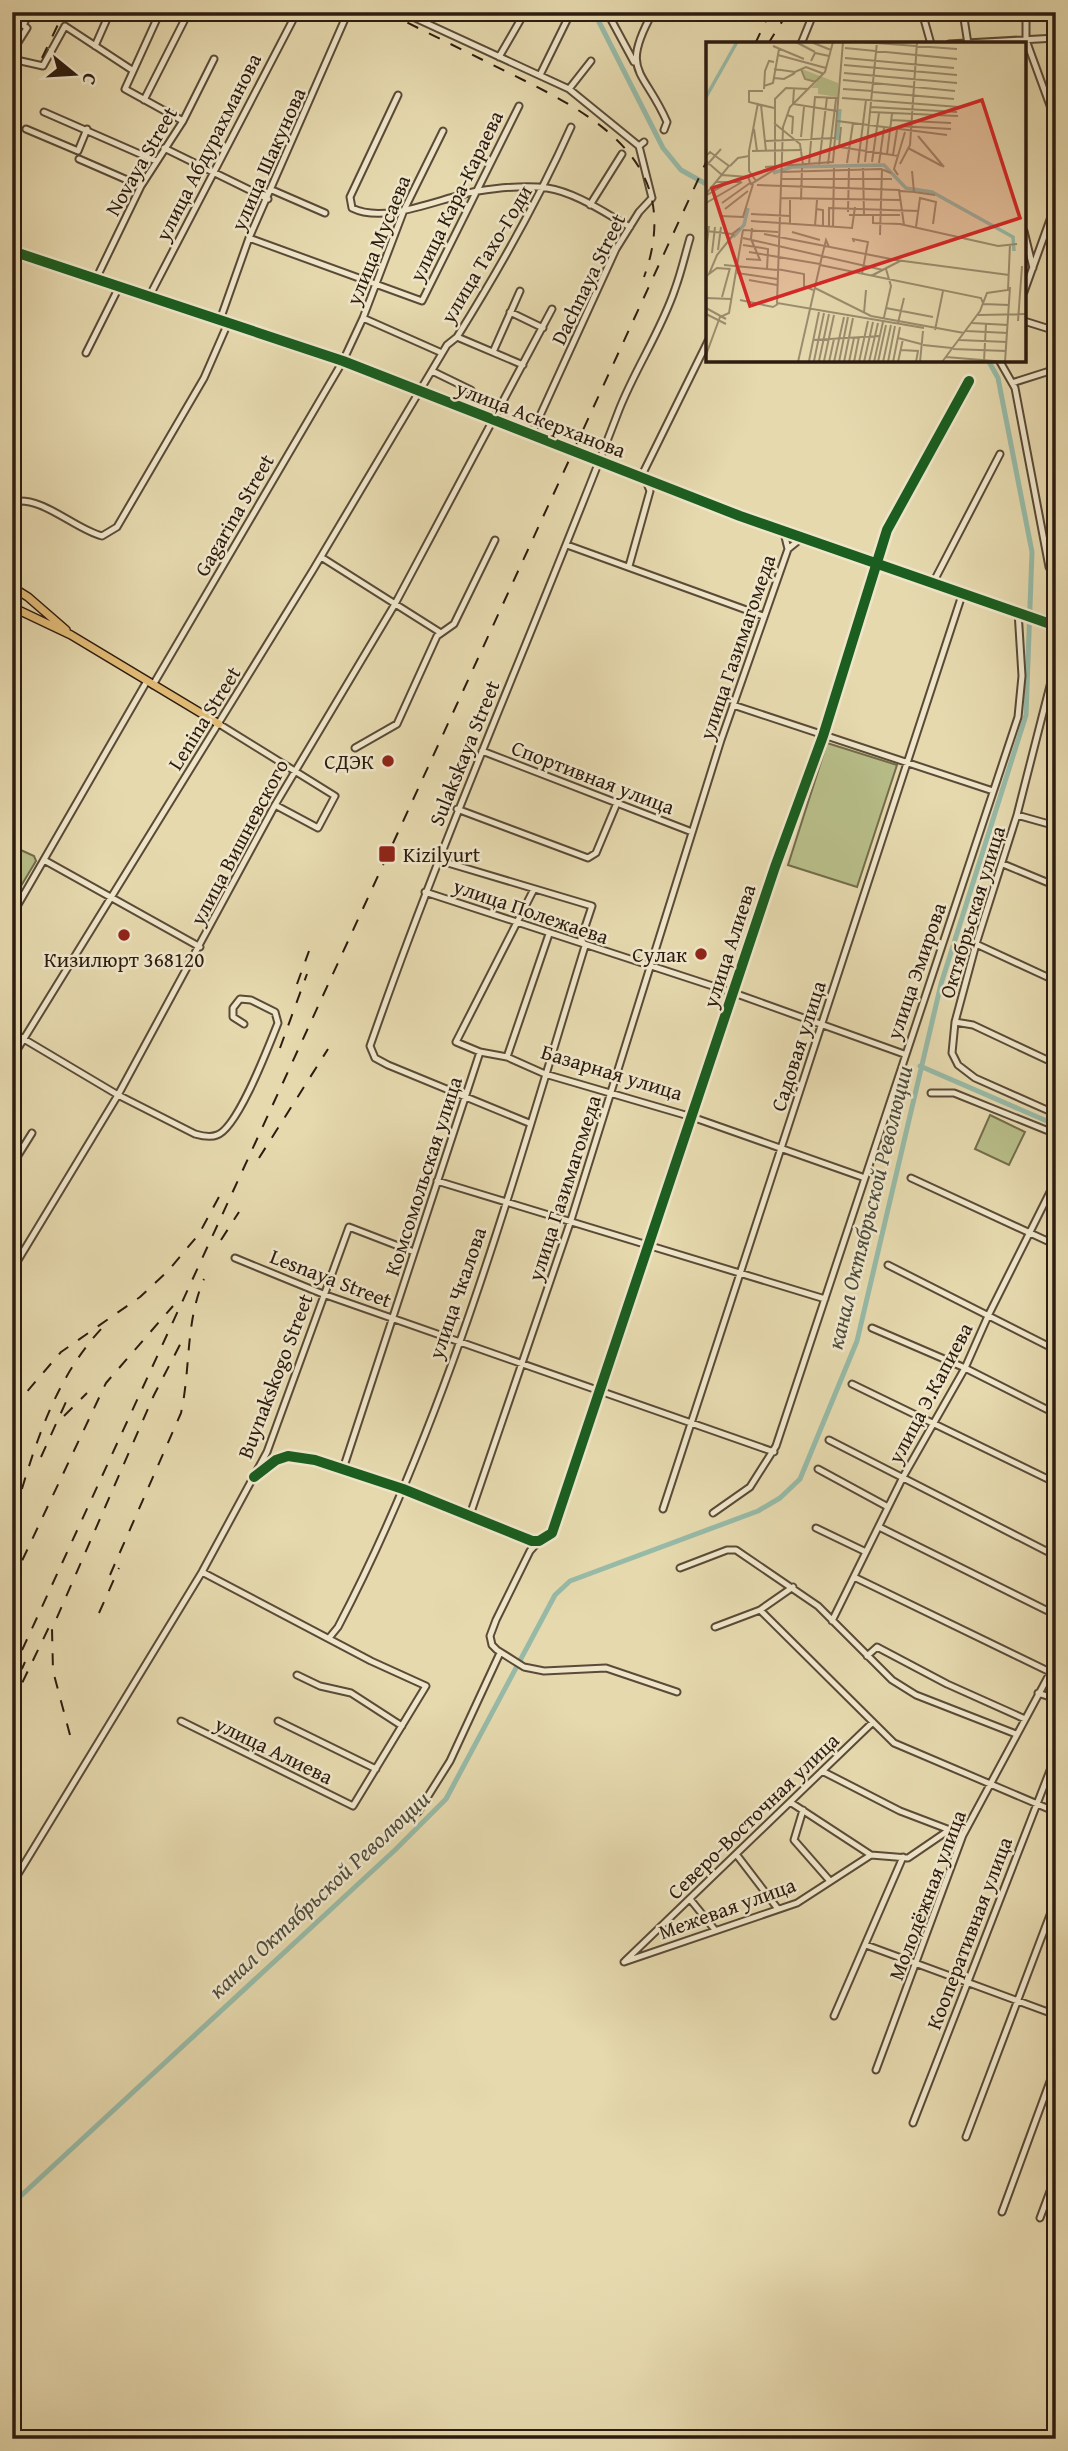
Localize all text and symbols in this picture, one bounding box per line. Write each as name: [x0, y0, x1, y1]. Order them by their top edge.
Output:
north arrow: [38, 38, 108, 108]
inset map: [706, 42, 1026, 362]
street label: улица Абдурахманова: [147, 48, 269, 247]
text: С: [75, 70, 105, 89]
street label: улица Шакунова: [222, 82, 313, 236]
street label: Novaya Street: [97, 100, 185, 221]
street label: улица Кара-Караева: [401, 105, 511, 288]
street label: улица Мусаева: [337, 170, 418, 311]
street label: улица Тахо-Годи: [432, 179, 540, 330]
street label: Dachnaya Street: [543, 207, 634, 350]
street label: улица Аскерханова: [451, 372, 630, 466]
street label: Gagarina Street: [186, 448, 282, 582]
street label: улица Газимагомеда: [690, 550, 783, 745]
street label: Lenina Street: [160, 660, 249, 776]
street label: Sulakskaya Street: [421, 675, 508, 831]
street label: Спортивная улица: [507, 732, 679, 822]
place label: СДЭК: [324, 746, 374, 777]
street label: улица Вишневского: [182, 753, 296, 932]
marker: СДЭК: [380, 753, 396, 769]
street label: Октябрьская улица: [931, 822, 1013, 1002]
place label: Kizilyurt: [403, 839, 481, 870]
marker: Kizilyurt: [377, 844, 397, 864]
street label: улица Полежаева: [448, 870, 613, 952]
street label: улица Алиева: [694, 880, 764, 1013]
street label: улица Эмирова: [878, 898, 954, 1045]
marker: Кизилюрт 368120: [116, 927, 132, 943]
place label: Сулак: [632, 939, 687, 970]
place label: Кизилюрт 368120: [44, 944, 204, 975]
marker: Сулак: [693, 946, 709, 962]
street label: Садовая улица: [762, 977, 834, 1115]
street label: Базарная улица: [537, 1036, 687, 1108]
water label: канал Октябрьской Революции: [818, 1061, 920, 1353]
street label: Комсомольская улица: [376, 1072, 470, 1280]
street label: улица Газимагомеда: [519, 1091, 609, 1286]
street label: улица Чкалова: [420, 1223, 494, 1364]
street label: Lesnaya Street: [266, 1241, 397, 1316]
street label: Buynakskogo Street: [229, 1289, 321, 1463]
street label: улица Э.Капиева: [879, 1317, 980, 1470]
street label: улица Алиева: [209, 1708, 338, 1792]
street label: Северо-Восточная улица: [660, 1725, 846, 1907]
water label: канал Октябрьской Революции: [201, 1782, 437, 2006]
street label: Молодёжная улица: [880, 1805, 974, 1985]
street label: Кооперативная улица: [918, 1832, 1020, 2034]
street label: Межевая улица: [654, 1869, 800, 1947]

